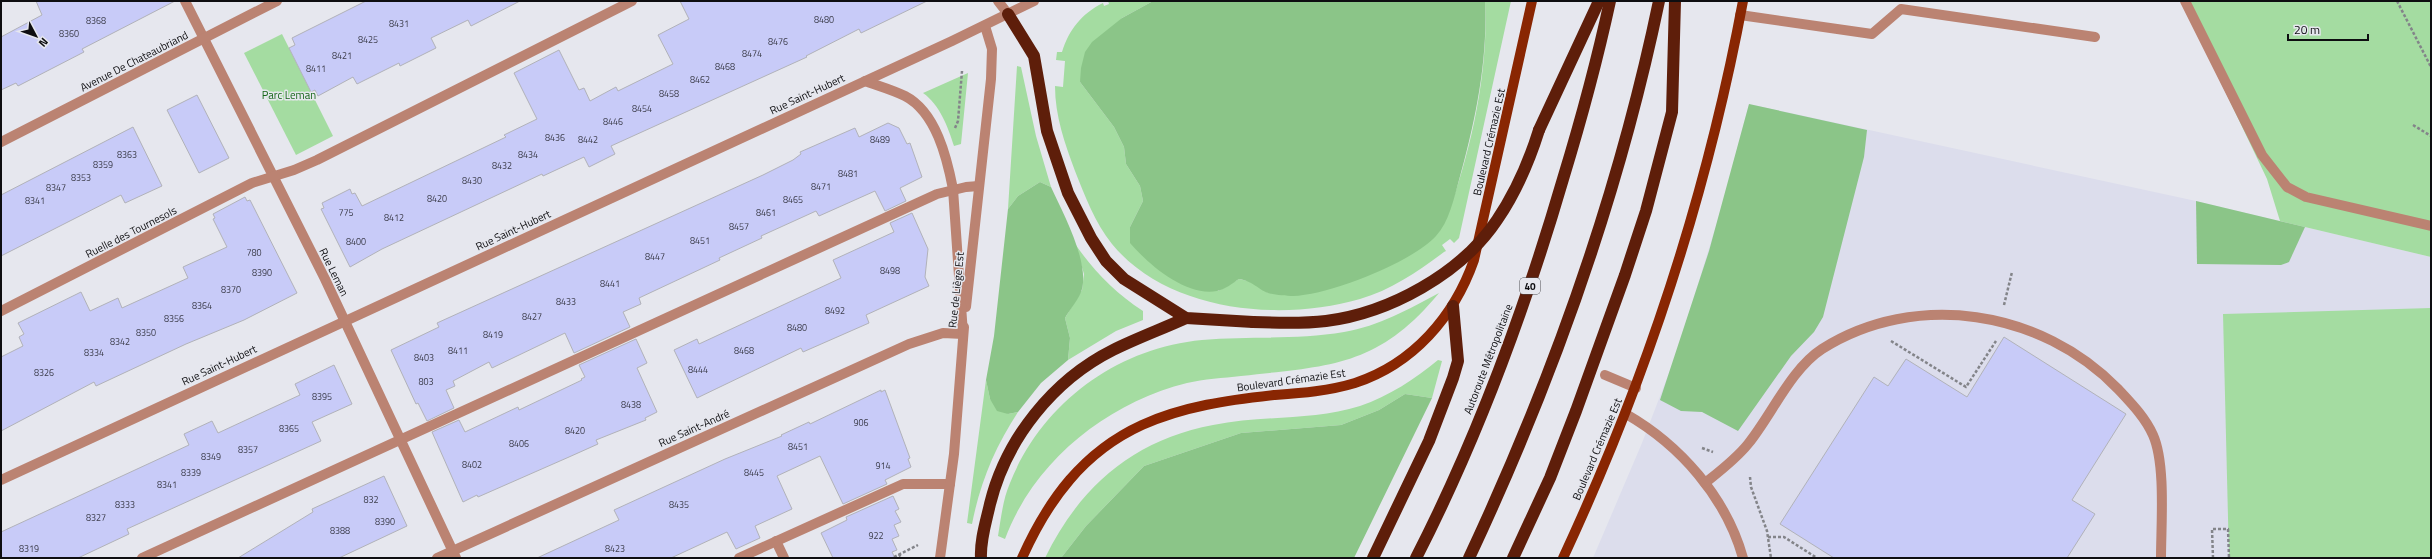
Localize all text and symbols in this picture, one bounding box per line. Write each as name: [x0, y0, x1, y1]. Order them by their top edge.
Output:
house number: 8480: [814, 13, 834, 26]
house number: 8368: [86, 14, 106, 27]
north arrow: [16, 16, 56, 56]
scale bar: [2288, 16, 2368, 42]
house number: 8431: [389, 17, 409, 30]
text: 20 m: [2294, 20, 2320, 39]
house number: 8360: [59, 27, 79, 40]
street label: Avenue De Chateaubriand: [77, 27, 191, 95]
house number: 8425: [358, 33, 378, 46]
text: N: [35, 34, 52, 51]
house number: 8476: [768, 35, 788, 48]
house number: 8474: [742, 47, 762, 60]
house number: 8421: [332, 49, 352, 62]
house number: 8468: [715, 60, 735, 73]
house number: 8411: [306, 62, 326, 75]
street label: Rue Saint-Hubert: [767, 70, 847, 118]
house number: 8462: [690, 73, 710, 86]
park label: Parc Leman: [262, 87, 316, 103]
house number: 8458: [659, 87, 679, 100]
street label: Boulevard Crémazie Est: [1469, 87, 1509, 197]
house number: 8454: [632, 102, 652, 115]
house number: 8446: [603, 115, 623, 128]
house number: 8436: [545, 131, 565, 144]
house number: 8442: [578, 133, 598, 146]
house number: 8489: [870, 133, 890, 146]
house number: 8363: [117, 148, 137, 161]
house number: 8434: [518, 148, 538, 161]
house number: 8359: [93, 158, 113, 171]
house number: 8432: [492, 159, 512, 172]
house number: 8481: [838, 167, 858, 180]
house number: 8353: [71, 171, 91, 184]
house number: 8430: [462, 174, 482, 187]
house number: 8471: [811, 180, 831, 193]
house number: 8347: [46, 181, 66, 194]
house number: 8420: [427, 192, 447, 205]
house number: 8465: [783, 193, 803, 206]
house number: 8341: [25, 194, 45, 207]
street label: Ruelle des Tournesols: [83, 202, 179, 262]
house number: 775: [338, 206, 354, 219]
street label: Rue Saint-Hubert: [473, 206, 553, 254]
house number: 8461: [756, 206, 776, 219]
house number: 8412: [384, 211, 404, 224]
house number: 8457: [729, 220, 749, 233]
house number: 8451: [690, 234, 710, 247]
house number: 8400: [346, 235, 366, 248]
street label: Rue Leman: [315, 245, 353, 299]
house number: 780: [246, 246, 262, 259]
house number: 8447: [645, 250, 665, 263]
street label: Rue de Liège Est: [944, 251, 968, 329]
house number: 8498: [880, 264, 900, 277]
house number: 8390: [252, 266, 272, 279]
house number: 8441: [600, 277, 620, 290]
road number: 40: [1520, 278, 1540, 294]
house number: 8370: [221, 283, 241, 296]
house number: 8433: [556, 295, 576, 308]
house number: 8364: [192, 299, 212, 312]
street label: Autoroute Métropolitaine: [1460, 301, 1517, 417]
house number: 8492: [825, 304, 845, 317]
house number: 8427: [522, 310, 542, 323]
house number: 8356: [164, 312, 184, 325]
house number: 8480: [787, 321, 807, 334]
house number: 8350: [136, 326, 156, 339]
house number: 8419: [483, 328, 503, 341]
house number: 8342: [110, 335, 130, 348]
street label: Rue Saint-Hubert: [179, 341, 259, 389]
house number: 8411: [448, 344, 468, 357]
house number: 8468: [734, 344, 754, 357]
house number: 8334: [84, 346, 104, 359]
house number: 8403: [414, 351, 434, 364]
house number: 8444: [688, 363, 708, 376]
street label: Boulevard Crémazie Est: [1236, 364, 1346, 396]
house number: 8326: [34, 366, 54, 379]
house number: 803: [418, 375, 434, 388]
house number: 8395: [312, 390, 332, 403]
street label: Boulevard Crémazie Est: [1568, 395, 1626, 502]
house number: 8438: [621, 398, 641, 411]
street label: Rue Saint-André: [656, 405, 732, 451]
house number: 906: [853, 416, 869, 429]
house number: 8365: [279, 422, 299, 435]
house number: 8420: [565, 424, 585, 437]
house number: 8406: [509, 437, 529, 450]
house number: 8451: [788, 440, 808, 453]
house number: 8357: [238, 443, 258, 456]
house number: 8349: [201, 450, 221, 463]
house number: 8402: [462, 458, 482, 471]
house number: 914: [875, 459, 891, 472]
house number: 8339: [181, 466, 201, 479]
house number: 8445: [744, 466, 764, 479]
house number: 8341: [157, 478, 177, 491]
house number: 832: [363, 493, 379, 506]
house number: 8333: [115, 498, 135, 511]
house number: 8435: [669, 498, 689, 511]
house number: 8327: [86, 511, 106, 524]
house number: 8390: [375, 515, 395, 528]
house number: 8388: [330, 524, 350, 537]
house number: 922: [868, 529, 884, 542]
house number: 8319: [19, 542, 39, 555]
house number: 8423: [605, 542, 625, 555]

